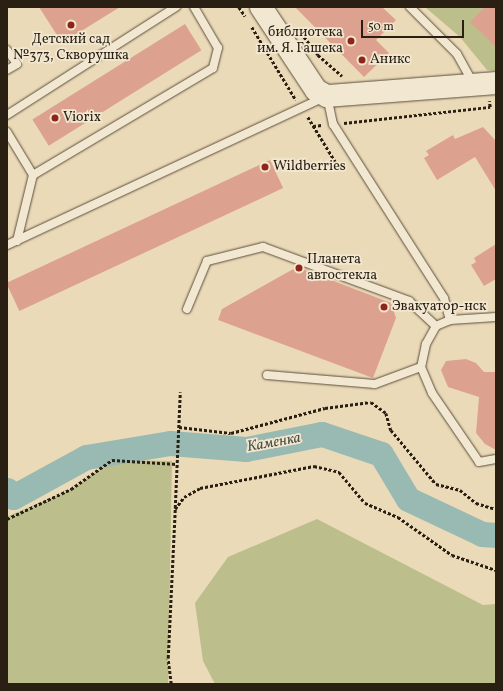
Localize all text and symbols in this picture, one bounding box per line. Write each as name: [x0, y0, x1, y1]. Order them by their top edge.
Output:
scale bar: [363, 12, 466, 38]
text: 50 m: [368, 19, 394, 35]
marker: Детский сад №373, Скворушка: [66, 20, 76, 30]
place label: библиотека им. Я. Гашека: [257, 25, 343, 58]
place label: Детский сад №373, Скворушка: [13, 32, 129, 64]
marker: библиотека им. Я. Гашека: [346, 36, 356, 46]
place label: Аникс: [370, 52, 410, 68]
marker: Аникс: [357, 55, 367, 65]
place label: Viorix: [63, 110, 101, 126]
marker: Viorix: [50, 113, 60, 123]
place label: Wildberries: [273, 159, 346, 175]
marker: Wildberries: [260, 162, 270, 172]
place label: Планета автостекла: [307, 252, 377, 284]
marker: Планета автостекла: [294, 263, 304, 273]
place label: Эвакуатор-нск: [392, 299, 487, 315]
marker: Эвакуатор-нск: [379, 302, 389, 312]
water label: Каменка: [246, 429, 302, 457]

